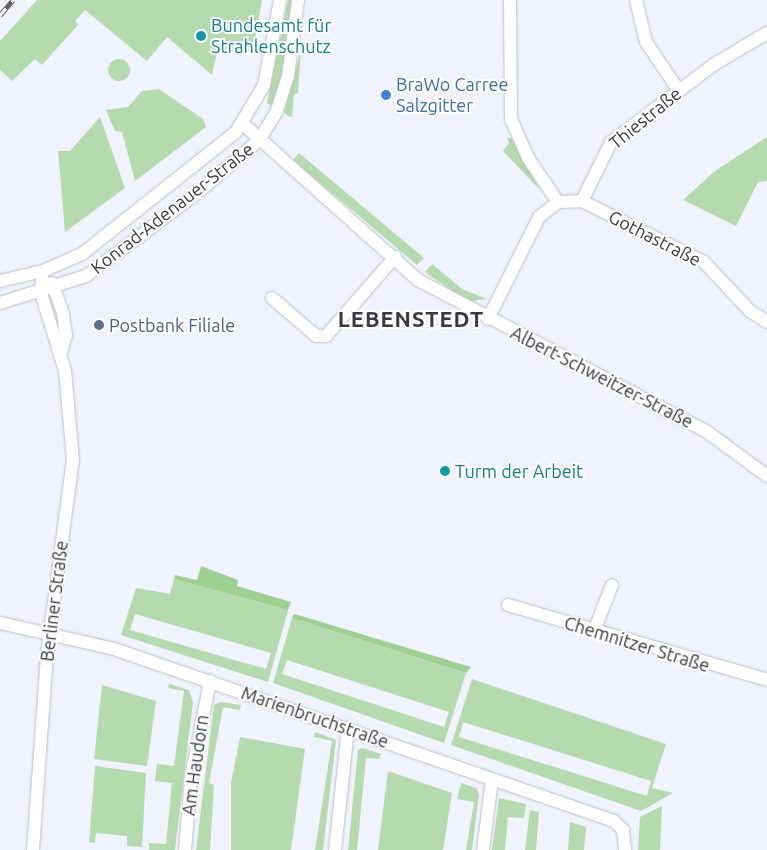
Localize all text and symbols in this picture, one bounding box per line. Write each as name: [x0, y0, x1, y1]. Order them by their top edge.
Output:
place label: Bundesamt für Strahlenschutz: [211, 15, 331, 58]
marker: Bundesamt für Strahlenschutz: [195, 30, 207, 42]
place label: BraWo Carree Salzgitter: [396, 74, 508, 116]
street label: Thiestraße: [605, 82, 685, 154]
marker: BraWo Carree Salzgitter: [380, 89, 392, 101]
street label: Konrad-Adenauer-Straße: [86, 138, 258, 278]
street label: Gothastraße: [605, 205, 705, 271]
district label: LEBENSTEDT: [337, 306, 485, 332]
place label: Postbank Filiale: [109, 314, 235, 336]
marker: Postbank Filiale: [93, 319, 105, 331]
street label: Albert-Schweitzer-Straße: [507, 322, 697, 432]
place label: Turm der Arbeit: [455, 460, 583, 482]
marker: Turm der Arbeit: [439, 465, 451, 477]
street label: Berliner Straße: [36, 539, 72, 663]
street label: Chemnitzer Straße: [562, 612, 712, 676]
street label: Marienbruchstraße: [239, 682, 391, 752]
street label: Am Haudorn: [177, 713, 213, 817]

